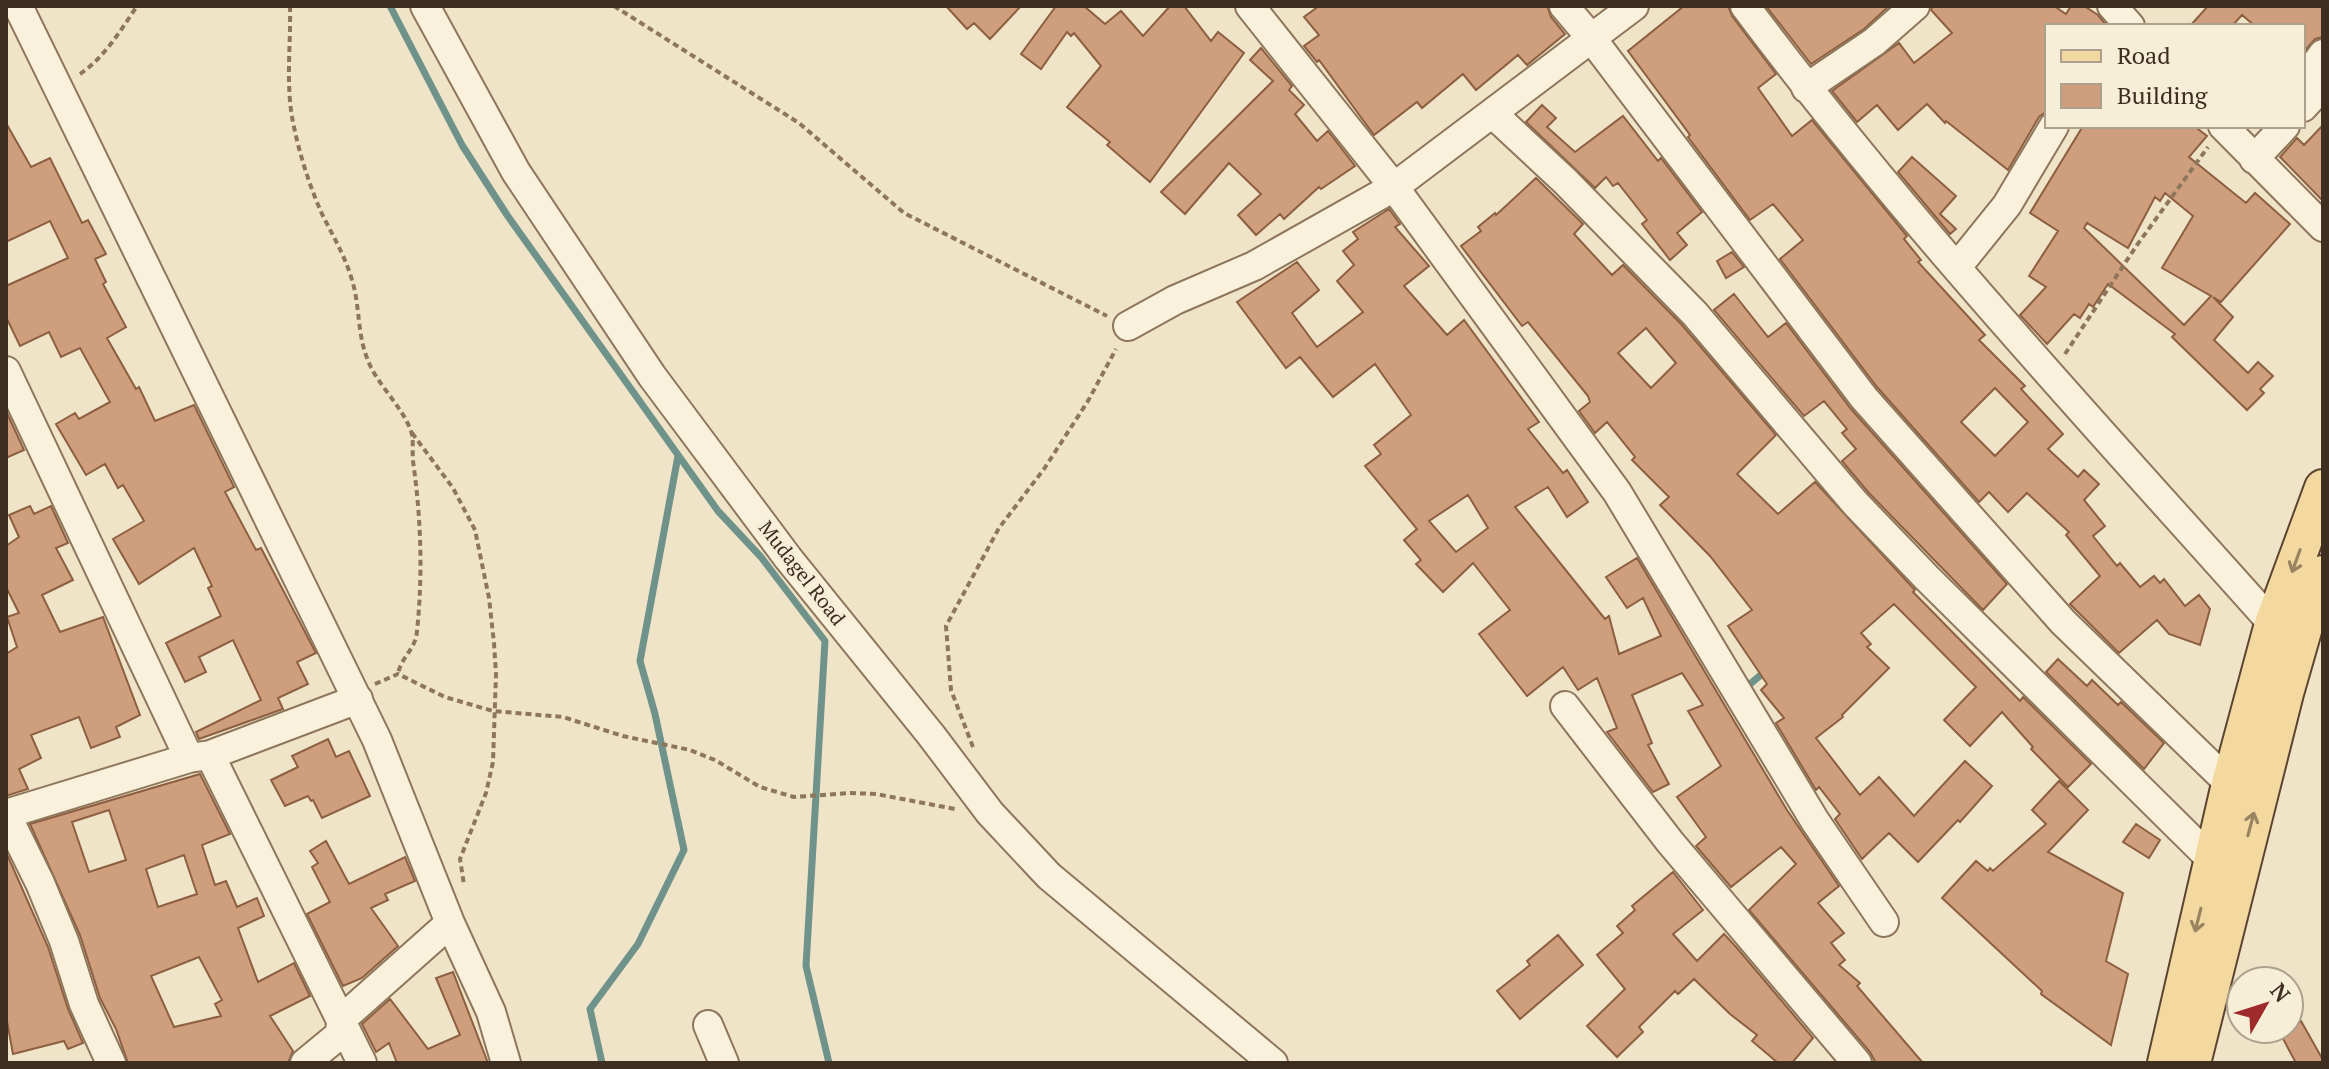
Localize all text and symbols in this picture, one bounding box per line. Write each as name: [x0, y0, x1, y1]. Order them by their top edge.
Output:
legend: [2045, 24, 2305, 128]
text: Road: [2117, 39, 2171, 71]
text: Building: [2117, 79, 2208, 111]
street label: Mudagel Road: [753, 515, 852, 631]
one-way arrow: [2288, 548, 2302, 573]
one-way arrow: [2245, 812, 2260, 838]
one-way arrow: [2190, 906, 2205, 932]
north arrow: [2225, 965, 2305, 1045]
text: N: [2264, 976, 2298, 1008]

